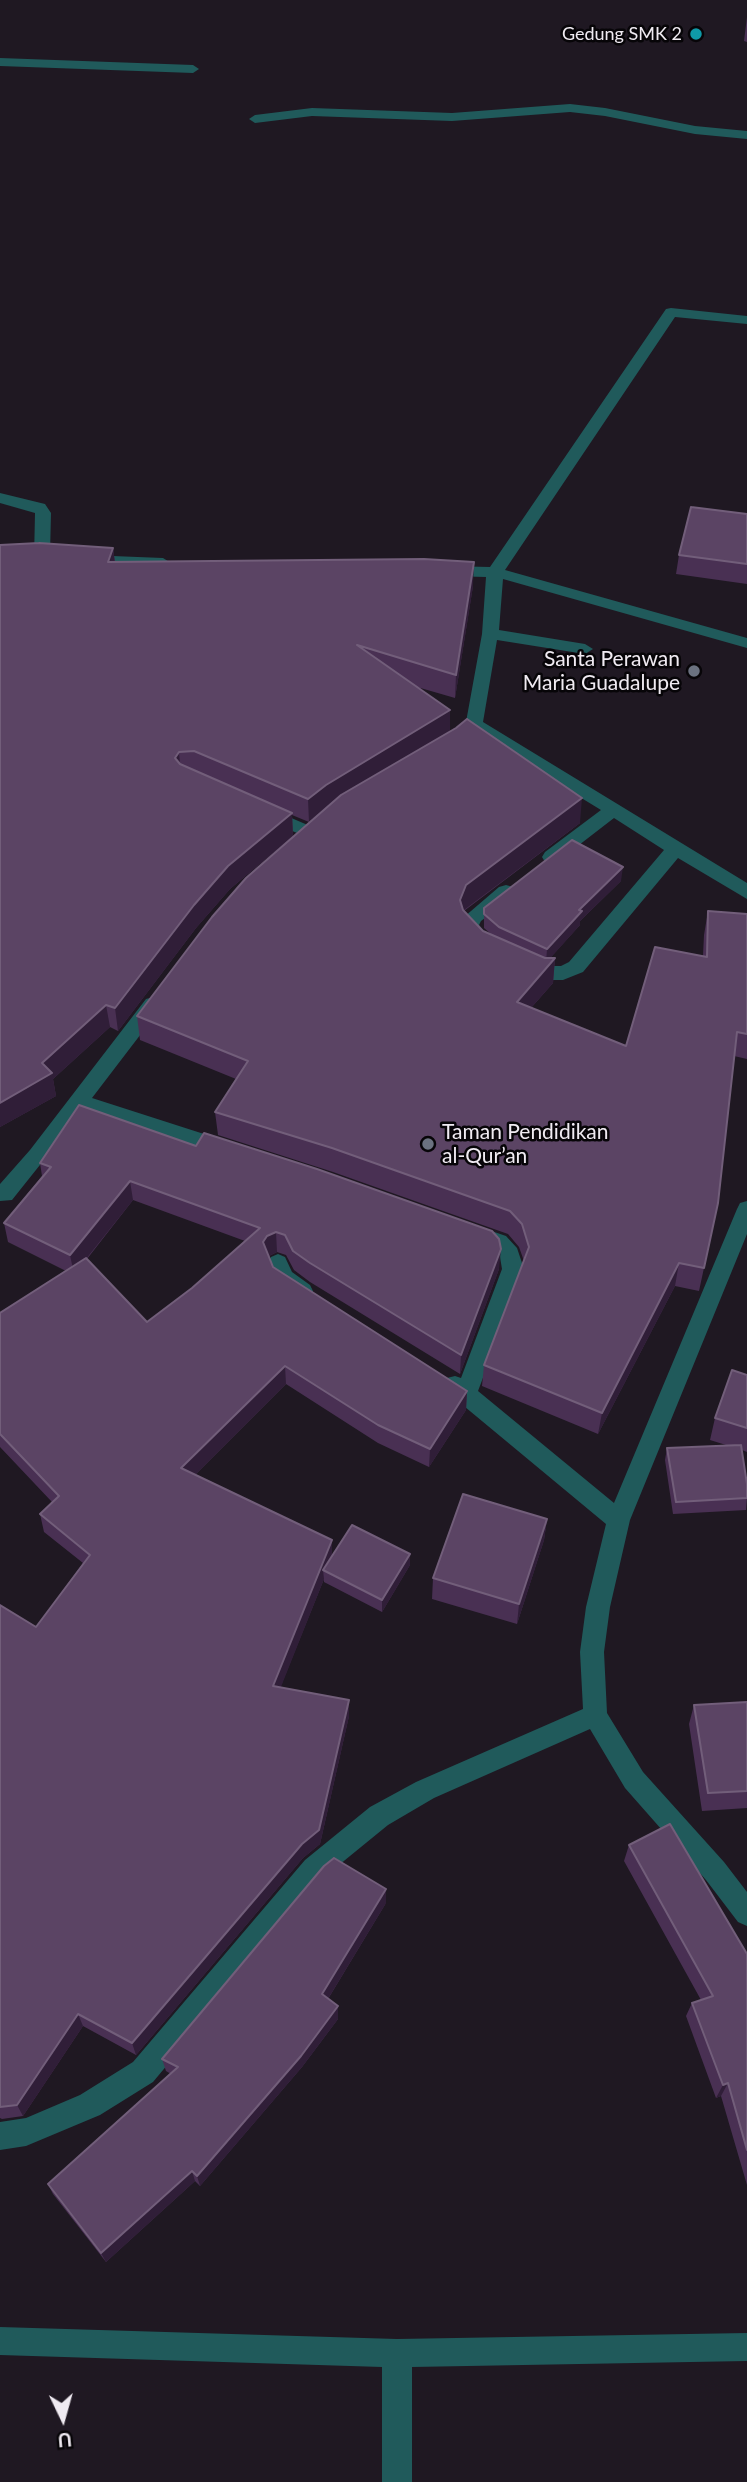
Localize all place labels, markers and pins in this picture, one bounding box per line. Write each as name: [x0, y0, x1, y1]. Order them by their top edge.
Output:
place label: Gedung SMK 2: [562, 23, 682, 45]
marker: Gedung SMK 2: [688, 26, 704, 42]
place label: Santa Perawan Maria Guadalupe: [523, 646, 680, 696]
marker: Santa Perawan Maria Guadalupe: [686, 663, 702, 679]
place label: Taman Pendidikan al-Qur’an: [442, 1119, 609, 1169]
marker: Taman Pendidikan al-Qur’an: [420, 1136, 436, 1152]

